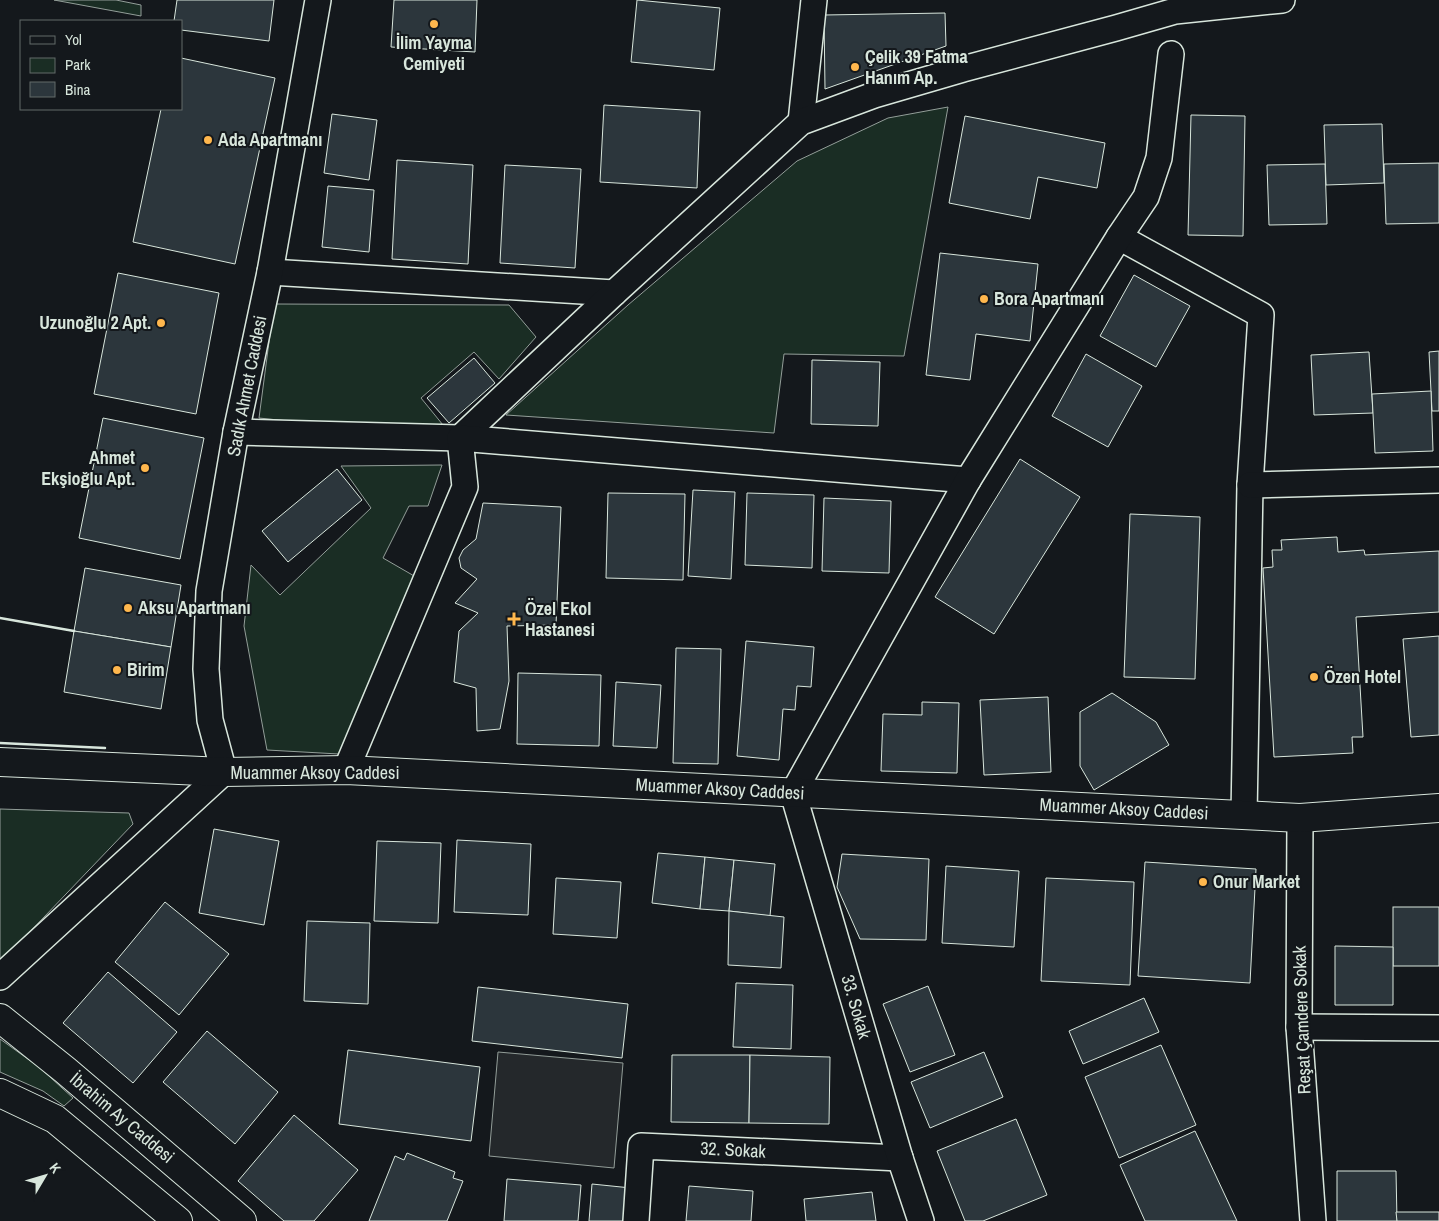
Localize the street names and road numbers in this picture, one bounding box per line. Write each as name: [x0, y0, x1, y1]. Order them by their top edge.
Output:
street label: Sadık Ahmet Caddesi: [221, 313, 272, 458]
street label: Muammer Aksoy Caddesi: [231, 760, 399, 785]
street label: Muammer Aksoy Caddesi: [635, 772, 805, 805]
street label: Muammer Aksoy Caddesi: [1039, 792, 1209, 825]
street label: Reşat Çamdere Sokak: [1286, 945, 1317, 1095]
street label: 33. Sokak: [835, 972, 878, 1042]
street label: İbrahim Ay Caddesi: [65, 1066, 180, 1169]
street label: 32. Sokak: [700, 1135, 767, 1164]

